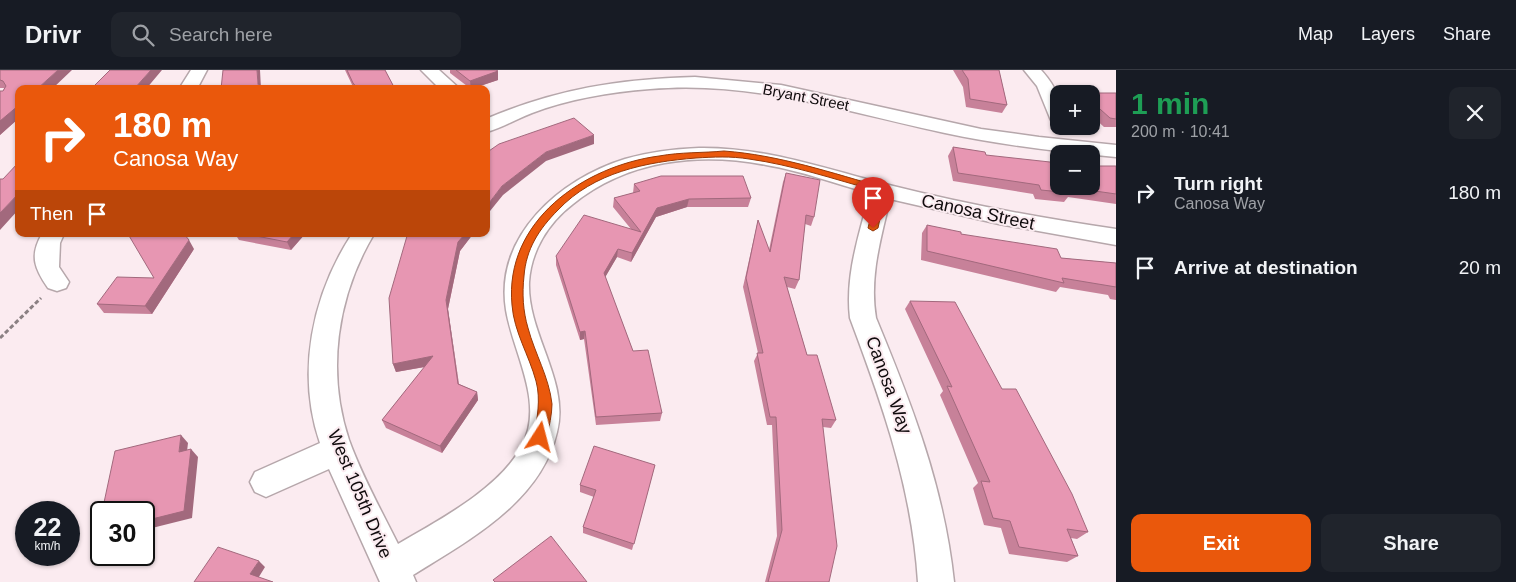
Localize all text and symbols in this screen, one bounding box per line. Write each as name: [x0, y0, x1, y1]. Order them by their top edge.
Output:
search box: [111, 12, 461, 57]
text: Drivr: [25, 21, 81, 48]
icon: search: [129, 21, 157, 49]
text: Search here: [169, 24, 273, 45]
text: Map: [1298, 24, 1333, 44]
text: Layers: [1361, 24, 1415, 44]
text: Share: [1443, 24, 1491, 44]
street label: Bryant Street: [761, 80, 851, 114]
map controls: [1050, 85, 1100, 195]
button: +: [1050, 85, 1100, 135]
text: 1 min: [1131, 87, 1209, 120]
button: close: [1449, 87, 1501, 139]
icon: right: [30, 105, 95, 170]
text: 180 m: [113, 105, 212, 144]
text: 200 m · 10:41: [1131, 123, 1230, 140]
button: −: [1050, 145, 1100, 195]
text: Canosa Way: [113, 146, 238, 171]
text: Turn right: [1174, 173, 1262, 194]
pin: [852, 177, 894, 228]
icon: right: [1131, 179, 1159, 207]
text: 180 m: [1448, 182, 1501, 203]
icon: arrive: [859, 184, 887, 212]
street label: Canosa Street: [920, 190, 1036, 234]
text: Canosa Way: [1174, 195, 1265, 212]
icon: arrive: [83, 200, 111, 228]
text: Then: [30, 203, 73, 224]
icon: arrive: [1131, 254, 1159, 282]
text: Arrive at destination: [1174, 257, 1358, 278]
text: 20 m: [1459, 257, 1501, 278]
street label: Canosa Way: [862, 333, 916, 437]
position arrow: [513, 410, 565, 462]
street label: West 105th Drive: [324, 427, 396, 561]
speed limit sign: 30: [90, 501, 155, 566]
text: 22: [34, 513, 61, 541]
button: Exit: [1131, 514, 1311, 572]
button: Share: [1321, 514, 1501, 572]
text: km/h: [34, 539, 61, 553]

